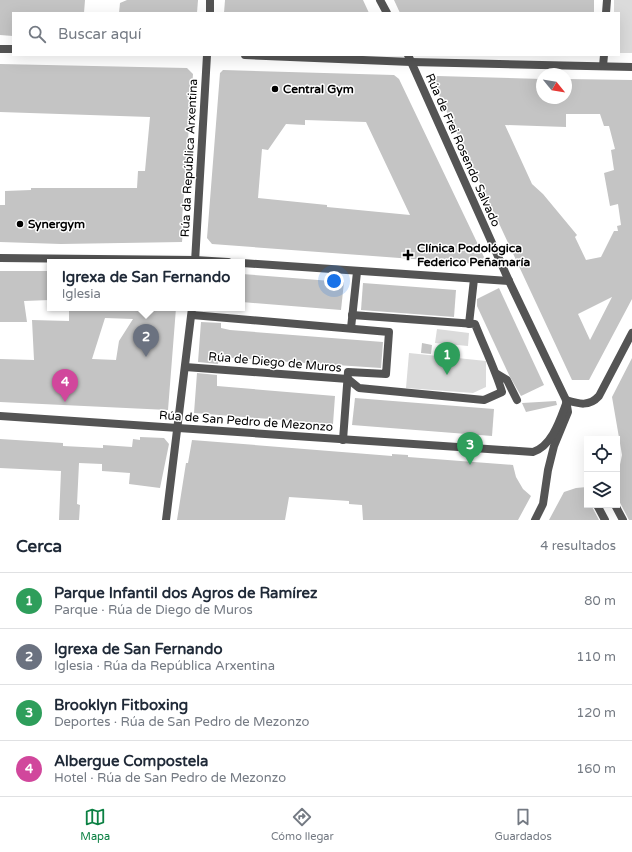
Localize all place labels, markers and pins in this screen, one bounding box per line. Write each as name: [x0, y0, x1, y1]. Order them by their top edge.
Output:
place label: Central Gym: [283, 82, 354, 97]
marker: Central Gym: [270, 84, 280, 94]
place label: Synergym: [28, 217, 85, 232]
marker: Synergym: [15, 219, 25, 229]
place label: Clínica Podológica Federico Peñamaría: [417, 241, 530, 269]
marker: Clínica Podológica Federico Peñamaría: [402, 249, 414, 261]
pin: 2: [133, 324, 159, 357]
pin: 1: [434, 342, 460, 375]
pin: 4: [52, 369, 78, 402]
pin: 3: [457, 432, 483, 465]

